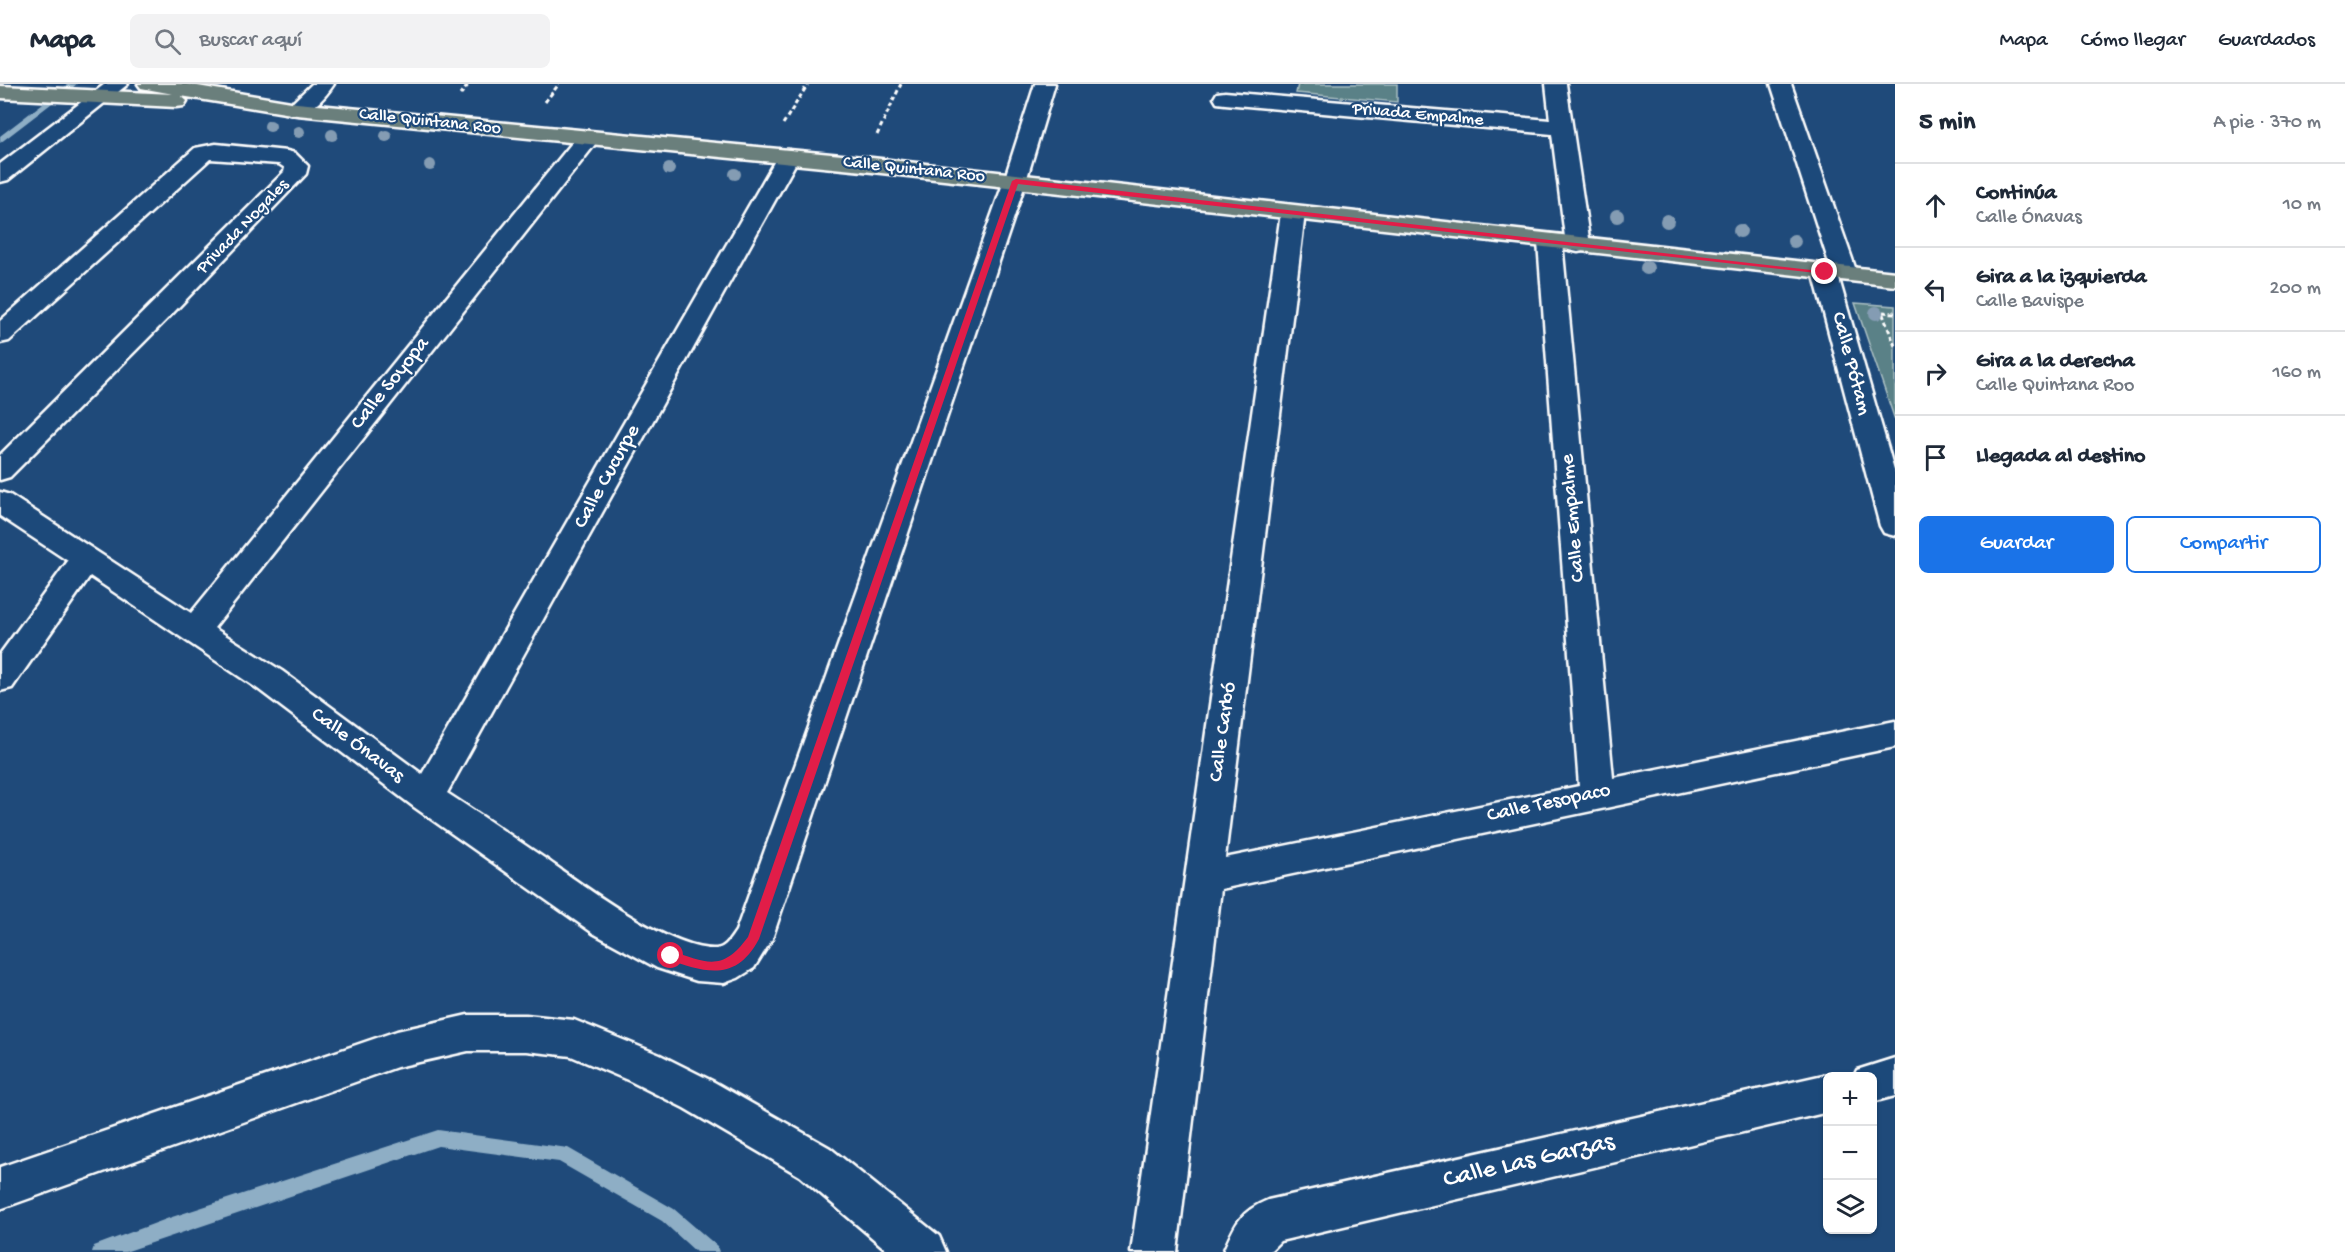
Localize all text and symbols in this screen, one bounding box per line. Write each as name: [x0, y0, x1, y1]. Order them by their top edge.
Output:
search box: [130, 14, 550, 68]
text: Mapa: [30, 25, 94, 58]
icon: search: [151, 25, 184, 58]
text: Buscar aquí: [199, 28, 302, 54]
text: Mapa: [1999, 29, 2048, 54]
text: Cómo llegar: [2081, 29, 2185, 54]
text: Guardados: [2218, 29, 2315, 54]
street label: Privada Empalme: [1350, 99, 1485, 131]
street label: Calle Quintana Roo: [358, 104, 502, 140]
text: 5 min: [1919, 108, 1975, 139]
text: A pie · 370 m: [2213, 112, 2321, 135]
street label: Calle Quintana Roo: [842, 152, 986, 188]
street label: Privada Nogales: [192, 174, 295, 280]
text: Continúa: [1976, 181, 2057, 207]
icon: ahead: [1919, 189, 1952, 222]
text: 10 m: [2283, 194, 2321, 217]
text: Calle Ónavas: [1976, 207, 2082, 230]
route end: [1811, 258, 1837, 284]
text: Gira a la izquierda: [1976, 265, 2147, 291]
icon: left: [1919, 273, 1952, 306]
text: 200 m: [2270, 278, 2321, 301]
text: Calle Bavispe: [1976, 291, 2084, 314]
street label: Calle Pótam: [1824, 310, 1876, 418]
street label: Calle Soyopa: [346, 332, 437, 435]
text: Gira a la derecha: [1976, 349, 2134, 375]
icon: right: [1919, 357, 1952, 390]
text: 160 m: [2272, 362, 2321, 385]
text: Calle Quintana Roo: [1976, 375, 2134, 398]
street label: Calle Cucurpe: [569, 420, 647, 533]
icon: arrive: [1919, 441, 1952, 474]
text: Llegada al destino: [1976, 444, 2146, 470]
street label: Calle Empalme: [1556, 452, 1592, 583]
button: Guardar: [1919, 516, 2114, 573]
button: Compartir: [2126, 516, 2321, 573]
street label: Calle Carbó: [1205, 680, 1243, 784]
street label: Calle Ónavas: [305, 703, 410, 790]
street label: Calle Tesopaco: [1485, 779, 1613, 829]
route start: [657, 942, 683, 968]
map controls: [1823, 1072, 1877, 1234]
button: +: [1823, 1072, 1877, 1126]
button: −: [1823, 1126, 1877, 1180]
street label: Calle Las Garzas: [1440, 1127, 1619, 1197]
button: layers: [1823, 1180, 1877, 1234]

